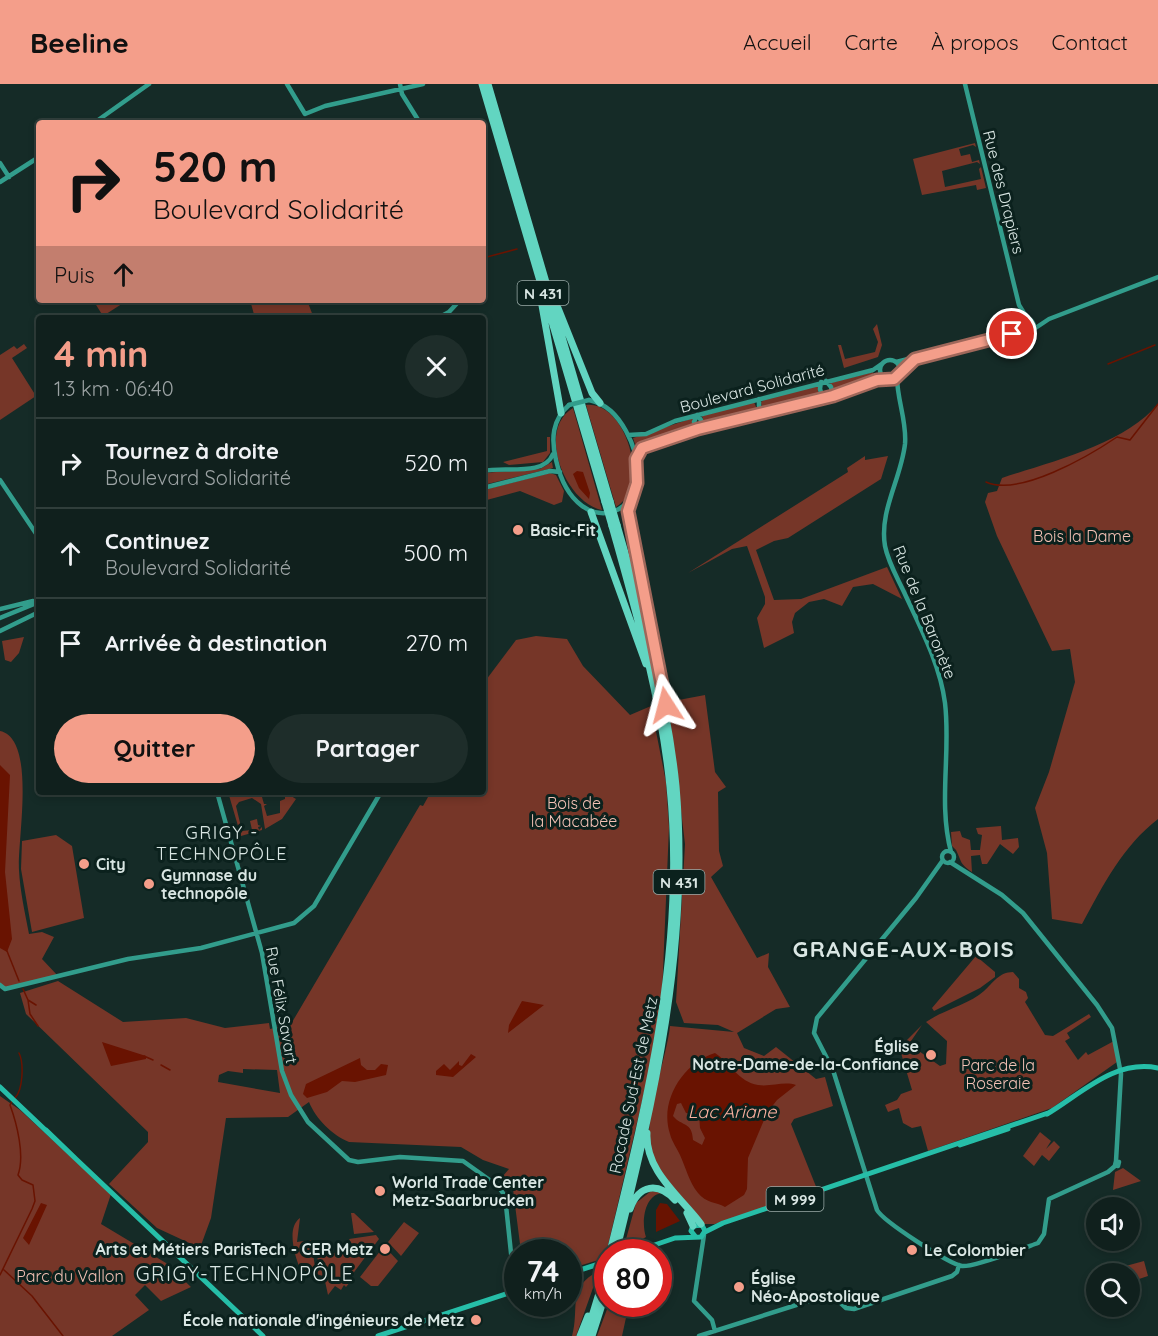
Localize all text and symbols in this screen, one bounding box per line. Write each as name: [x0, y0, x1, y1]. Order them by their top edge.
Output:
text: Beeline: [30, 25, 129, 60]
text: Accueil: [743, 29, 812, 55]
text: Carte: [845, 29, 898, 55]
text: À propos: [931, 29, 1019, 55]
text: Contact: [1052, 29, 1128, 55]
street label: Rue des Drapiers: [979, 128, 1029, 256]
text: 520 m: [153, 140, 277, 193]
icon: right: [54, 144, 132, 222]
text: Boulevard Solidarité: [153, 192, 404, 226]
icon: ahead: [107, 258, 140, 291]
text: Puis: [54, 261, 95, 289]
road number: N 431: [518, 281, 568, 305]
pin: [986, 308, 1037, 359]
icon: arrive: [995, 317, 1028, 350]
text: 4 min: [54, 331, 148, 376]
button: close: [405, 335, 468, 398]
street label: Boulevard Solidarité: [678, 359, 826, 417]
text: 1.3 km · 06:40: [54, 376, 174, 401]
text: Tournez à droite: [105, 437, 279, 465]
icon: right: [54, 447, 87, 480]
text: 520 m: [405, 449, 468, 477]
text: Boulevard Solidarité: [105, 465, 291, 490]
place label: Basic-Fit: [530, 520, 596, 540]
marker: Basic-Fit: [511, 523, 525, 537]
park label: Bois la Dame: [1033, 526, 1131, 546]
text: Continuez: [105, 527, 209, 555]
icon: ahead: [54, 537, 87, 570]
text: 500 m: [404, 539, 468, 567]
street label: Rue de la Baronète: [889, 542, 961, 682]
text: Boulevard Solidarité: [105, 555, 291, 580]
icon: arrive: [54, 627, 87, 660]
text: Arrivée à destination: [105, 629, 327, 657]
text: 270 m: [406, 629, 468, 657]
position arrow: [634, 673, 698, 737]
button: Quitter: [54, 714, 255, 783]
button: Partager: [267, 714, 468, 783]
park label: Bois de la Macabée: [531, 793, 617, 831]
district label: GRIGY - TECHNOPÔLE: [156, 821, 288, 865]
place label: City: [96, 854, 126, 874]
marker: City: [77, 857, 91, 871]
place label: Gymnase du technopôle: [161, 865, 257, 903]
road number: N 431: [654, 870, 704, 894]
marker: Gymnase du technopôle: [142, 877, 156, 891]
district label: GRANGE-AUX-BOIS: [793, 935, 1015, 963]
street label: Rue Félix Savart: [262, 945, 302, 1065]
street label: Rocade Sud-Est de Metz: [604, 995, 662, 1175]
place label: Église Notre-Dame-de-la-Confiance: [692, 1036, 919, 1074]
marker: Église Notre-Dame-de-la-Confiance: [924, 1048, 938, 1062]
park label: Parc de la Roseraie: [961, 1055, 1035, 1093]
water label: Lac Ariane: [688, 1100, 777, 1123]
place label: World Trade Center Metz-Saarbrucken: [392, 1172, 544, 1210]
marker: World Trade Center Metz-Saarbrucken: [373, 1184, 387, 1198]
road number: M 999: [766, 1187, 824, 1211]
map controls: [1086, 1197, 1140, 1317]
button: sound: [1086, 1197, 1140, 1251]
place label: Arts et Métiers ParisTech - CER Metz: [96, 1239, 373, 1259]
speed limit sign: 80: [594, 1239, 672, 1317]
place label: Le Colombier: [924, 1240, 1026, 1260]
marker: Arts et Métiers ParisTech - CER Metz: [378, 1242, 392, 1256]
marker: Le Colombier: [905, 1243, 919, 1257]
text: 74: [527, 1252, 559, 1290]
district label: GRIGY-TECHNOPÔLE: [136, 1261, 354, 1286]
button: search: [1086, 1263, 1140, 1317]
park label: Parc du Vallon: [16, 1266, 124, 1286]
place label: Église Néo-Apostolique: [751, 1268, 880, 1306]
marker: Église Néo-Apostolique: [732, 1280, 746, 1294]
text: km/h: [524, 1284, 562, 1303]
place label: École nationale d'ingénieurs de Metz: [183, 1310, 464, 1330]
marker: École nationale d'ingénieurs de Metz: [469, 1313, 483, 1327]

